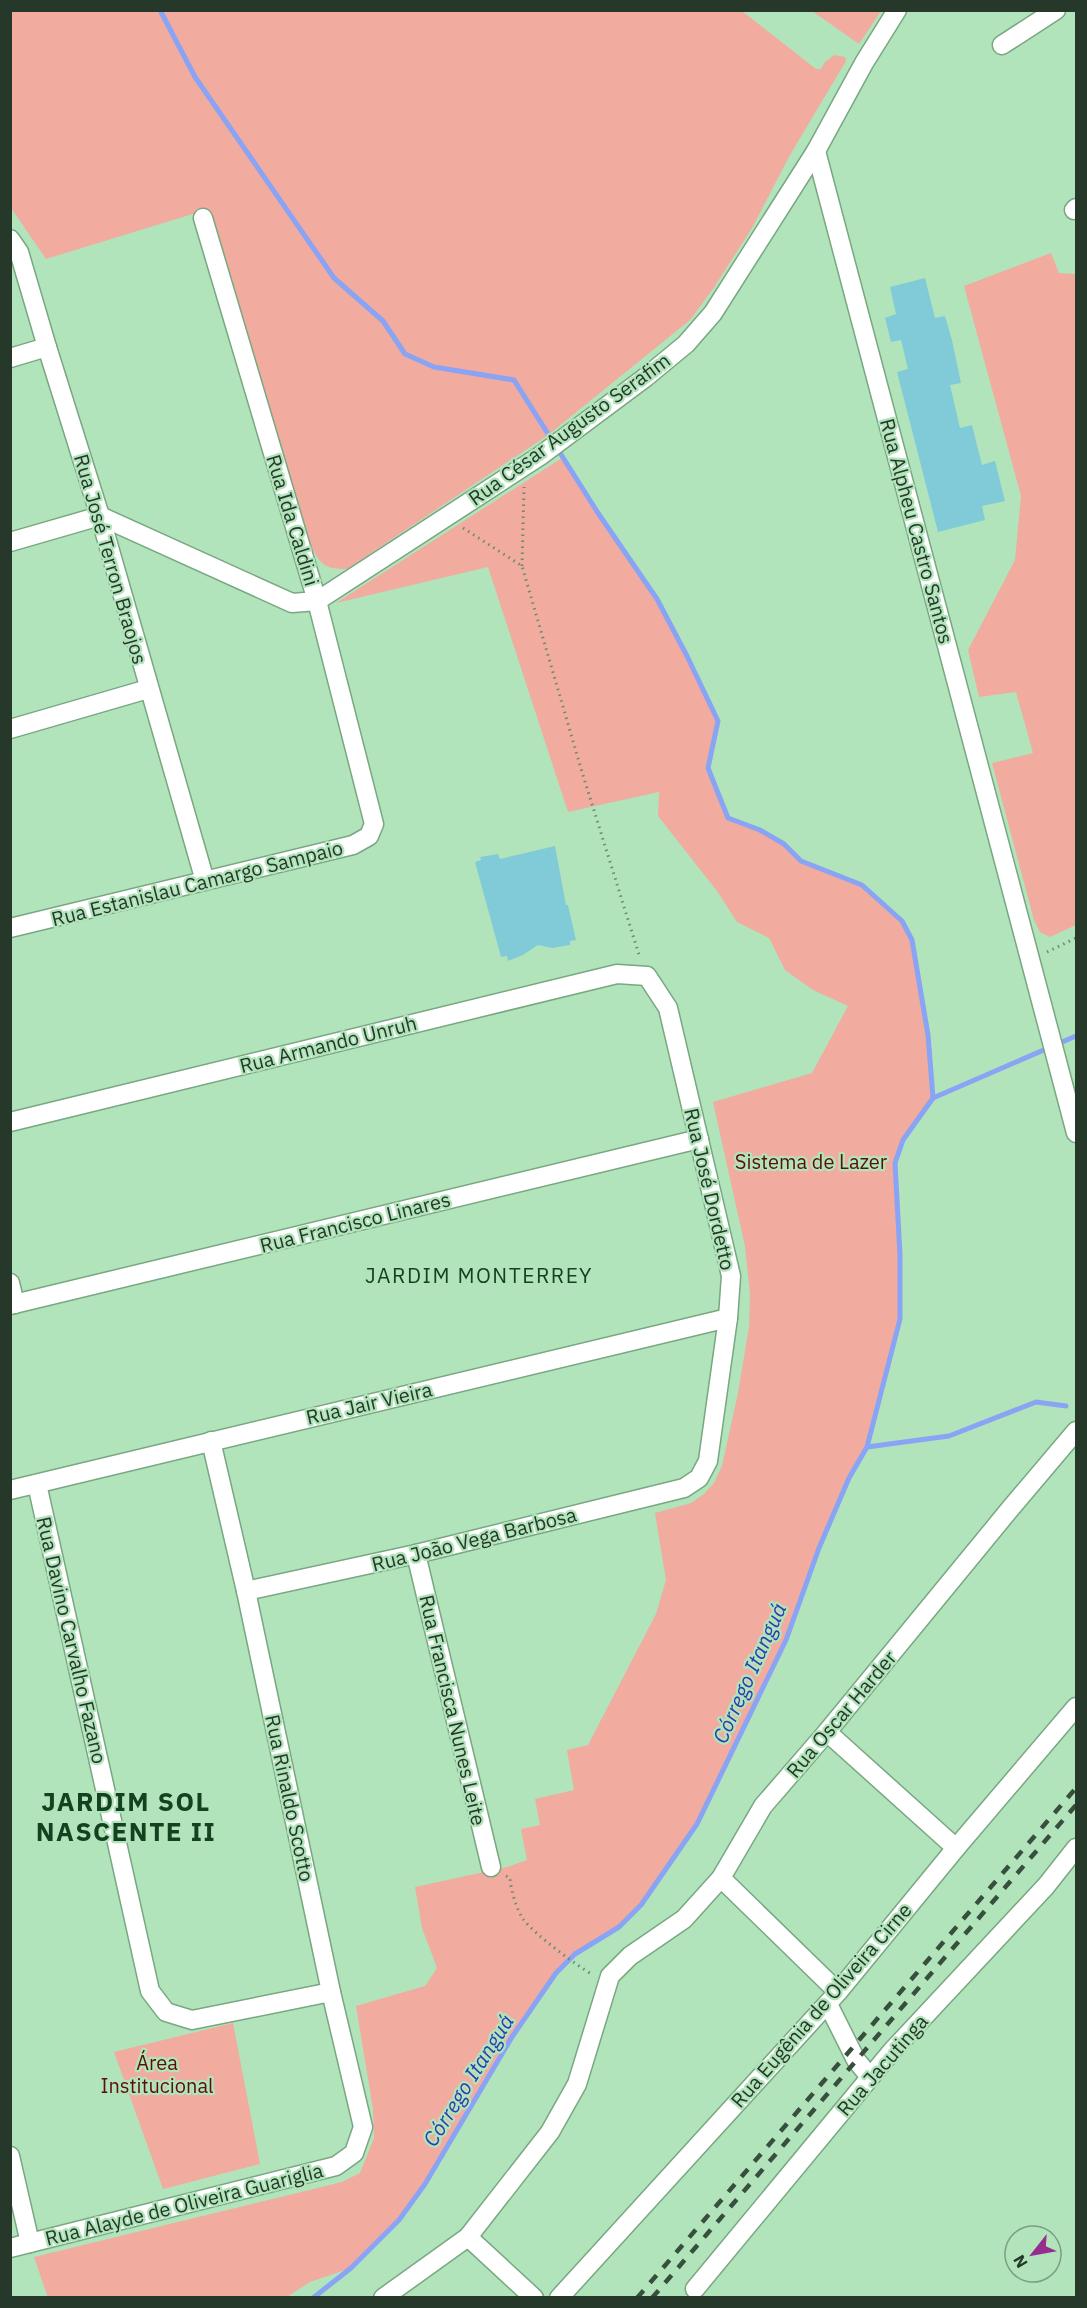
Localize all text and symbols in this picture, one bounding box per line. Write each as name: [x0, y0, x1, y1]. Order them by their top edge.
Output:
street label: Rua César Augusto Serafim: [463, 347, 675, 511]
street label: Rua Alpheu Castro Santos: [874, 415, 960, 647]
street label: Rua José Terron Braojos: [68, 451, 154, 667]
street label: Rua Ida Caldini: [260, 451, 326, 589]
street label: Rua Estanislau Camargo Sampaio: [48, 834, 346, 932]
street label: Rua Armando Unruh: [237, 1009, 419, 1079]
street label: Rua José Dordetto: [678, 1105, 742, 1273]
park label: Sistema de Lazer: [735, 1148, 887, 1175]
street label: Rua Francisco Linares: [257, 1185, 453, 1259]
district label: JARDIM MONTERREY: [365, 1261, 593, 1289]
street label: Rua Jair Vieira: [303, 1375, 435, 1431]
street label: Rua João Vega Barbosa: [369, 1500, 580, 1578]
street label: Rua Davino Carvalho Fazano: [30, 1514, 114, 1766]
street label: Rua Francisca Nunes Leite: [413, 1592, 493, 1828]
water label: Córrego Itanguá: [706, 1598, 792, 1748]
street label: Rua Oscar Harder: [780, 1645, 902, 1783]
street label: Rua Rinaldo Scotto: [259, 1712, 321, 1884]
district label: JARDIM SOL NASCENTE II: [36, 1784, 216, 1848]
street label: Rua Eugênia de Oliveira Cirne: [725, 1897, 917, 2113]
street label: Rua Jacutinga: [830, 2008, 934, 2122]
water label: Córrego Itanguá: [416, 2009, 520, 2151]
park label: Área Institucional: [100, 2049, 214, 2099]
street label: Rua Alayde de Oliveira Guariglia: [42, 2156, 326, 2252]
north arrow: [1003, 2224, 1063, 2284]
text: N: [1009, 2252, 1032, 2272]

